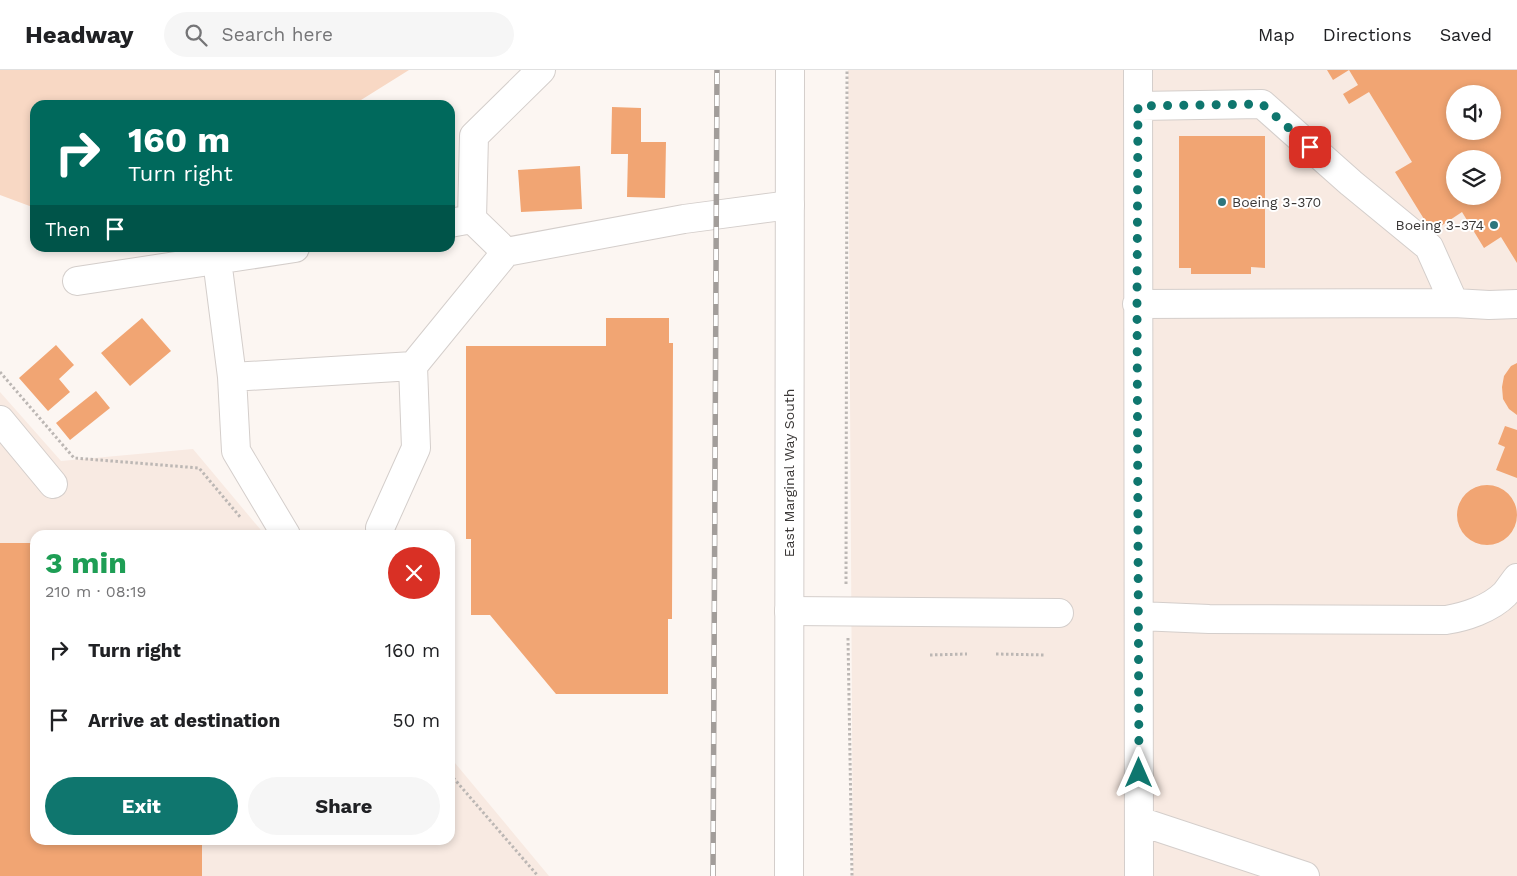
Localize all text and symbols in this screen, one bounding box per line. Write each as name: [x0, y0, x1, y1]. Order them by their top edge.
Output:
search box: [164, 12, 514, 57]
text: Headway: [25, 21, 134, 49]
icon: search: [182, 21, 210, 49]
text: Search here: [222, 23, 333, 46]
text: Map: [1258, 24, 1295, 45]
text: Directions: [1323, 24, 1412, 45]
text: Saved: [1440, 24, 1492, 45]
map controls: [1446, 85, 1501, 205]
button: sound: [1446, 85, 1501, 140]
text: 160 m: [128, 119, 230, 161]
icon: right: [45, 120, 110, 185]
pin: [1289, 126, 1331, 168]
icon: arrive: [1296, 133, 1324, 161]
button: layers: [1446, 150, 1501, 205]
text: Turn right: [128, 161, 233, 186]
place label: Boeing 3-370: [1232, 194, 1321, 210]
marker: Boeing 3-370: [1216, 196, 1228, 208]
icon: arrive: [101, 215, 129, 243]
place label: Boeing 3-374: [1396, 217, 1484, 233]
text: Then: [45, 218, 91, 241]
marker: Boeing 3-374: [1488, 219, 1500, 231]
street label: East Marginal Way South: [781, 389, 797, 557]
text: 3 min: [45, 545, 127, 580]
button: close: [388, 547, 440, 599]
text: 210 m · 08:19: [45, 582, 146, 601]
icon: right: [45, 636, 73, 664]
text: Turn right: [88, 639, 181, 662]
text: 160 m: [385, 639, 440, 662]
icon: arrive: [45, 706, 73, 734]
text: Arrive at destination: [88, 709, 280, 732]
text: 50 m: [393, 709, 440, 732]
position arrow: [1112, 746, 1164, 798]
button: Exit: [45, 777, 238, 835]
button: Share: [248, 777, 440, 835]

